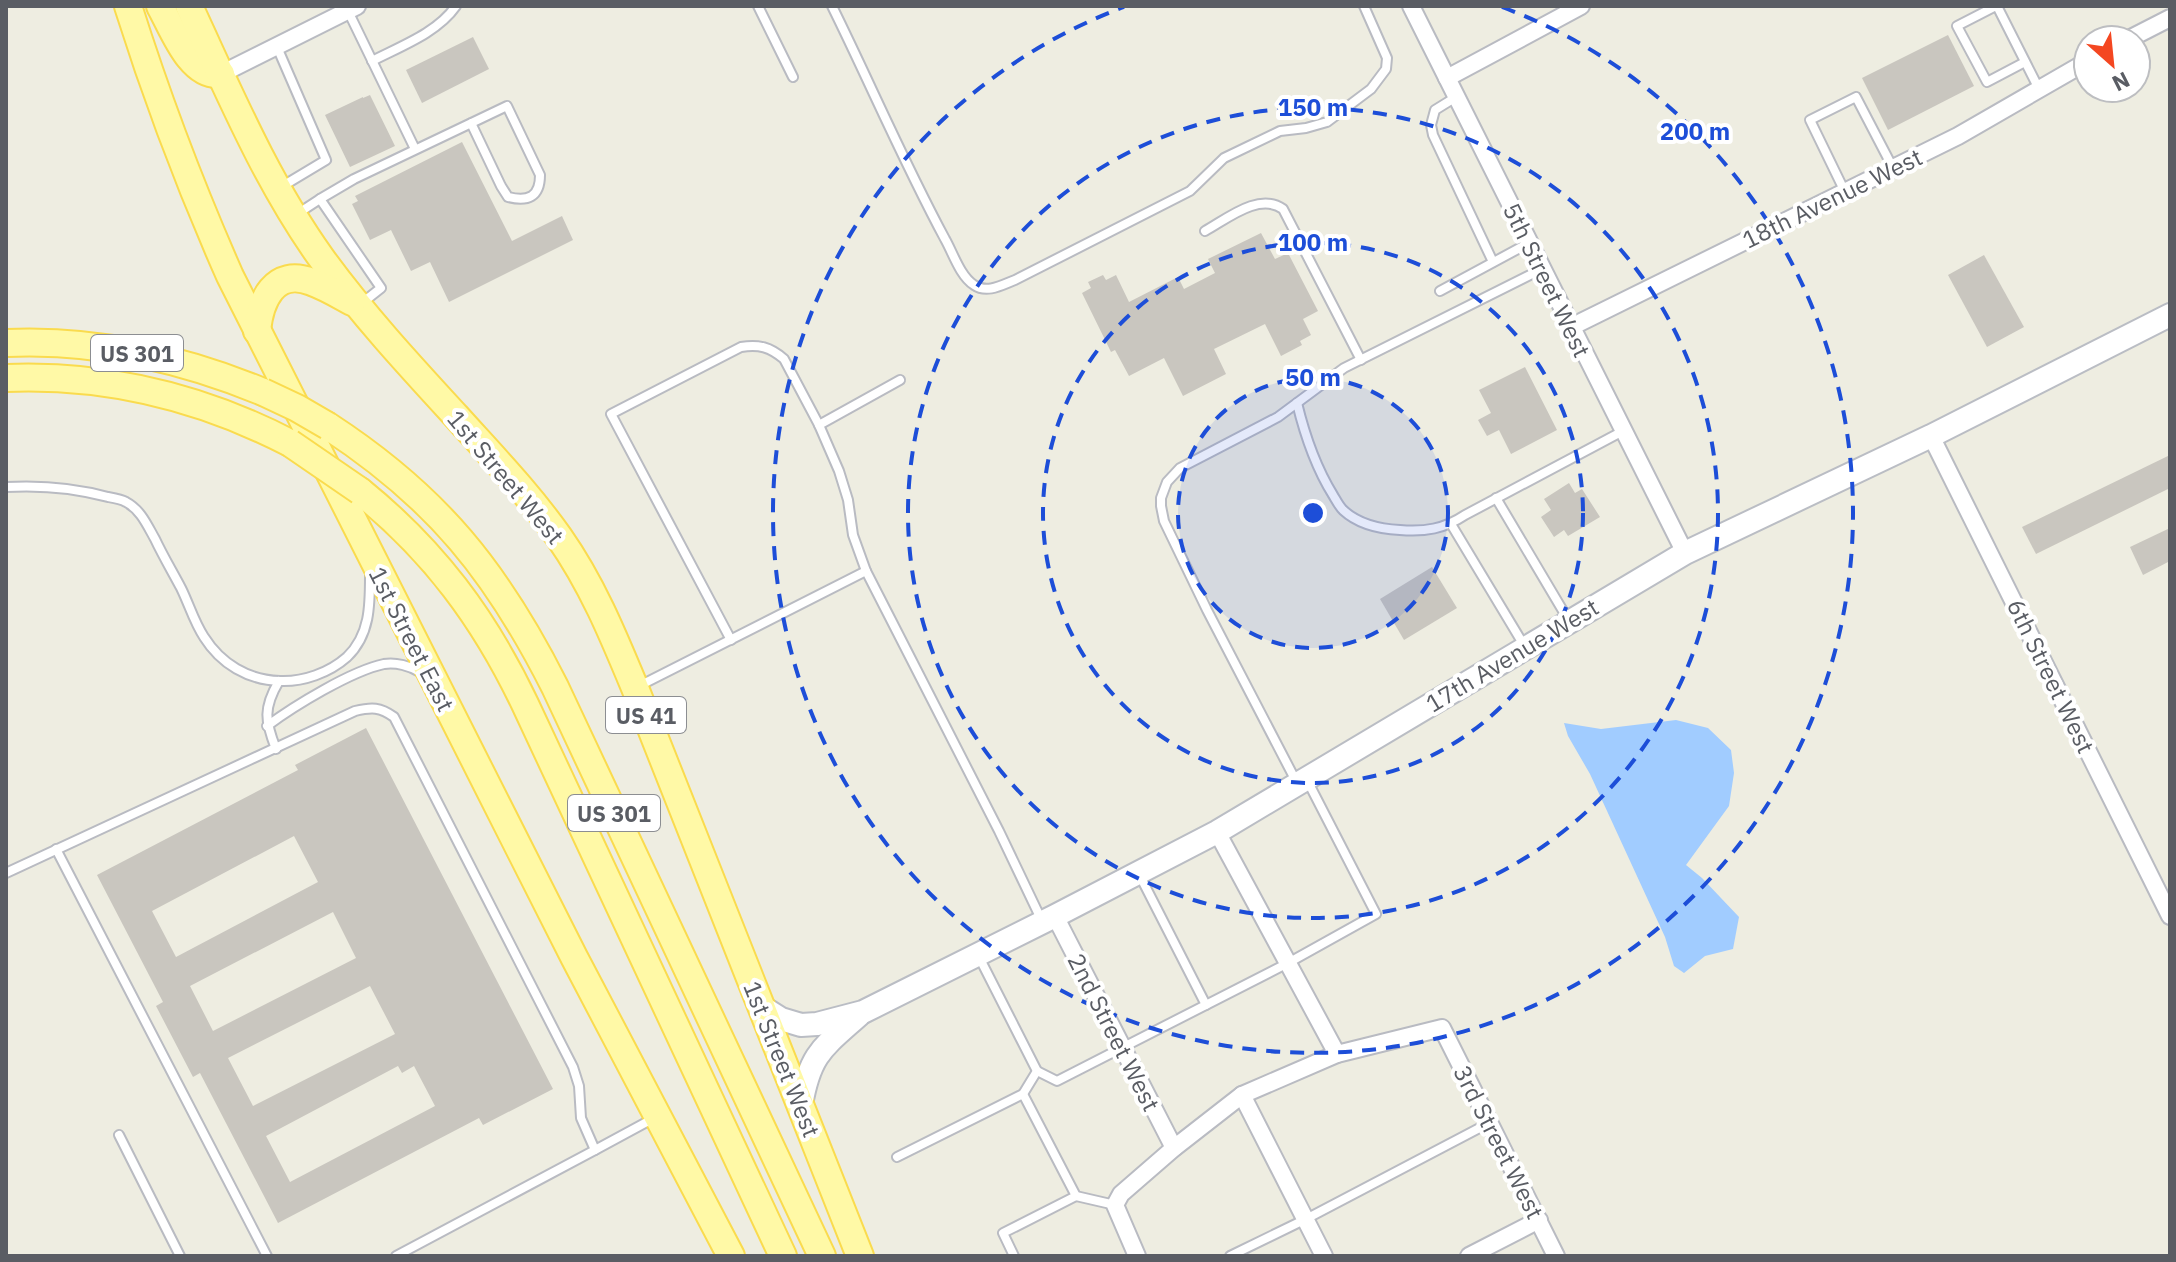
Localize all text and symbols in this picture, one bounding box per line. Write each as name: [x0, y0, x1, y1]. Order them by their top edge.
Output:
north arrow: [2072, 24, 2152, 104]
text: N: [2108, 66, 2135, 99]
text: 150 m: [1278, 91, 1348, 123]
text: 200 m: [1660, 115, 1730, 147]
street label: 18th Avenue West: [1737, 141, 1927, 255]
street label: 5th Street West: [1496, 198, 1598, 362]
text: 100 m: [1278, 226, 1348, 258]
road number: US 301: [91, 335, 183, 371]
text: 50 m: [1285, 361, 1341, 393]
street label: 1st Street West: [441, 403, 571, 551]
centre of rings: [1299, 499, 1327, 527]
street label: 1st Street East: [362, 561, 462, 717]
street label: 17th Avenue West: [1420, 591, 1604, 719]
street label: 6th Street West: [2000, 594, 2102, 758]
road number: US 41: [606, 697, 686, 733]
road number: US 301: [568, 795, 660, 831]
street label: 2nd Street West: [1060, 948, 1168, 1116]
street label: 1st Street West: [736, 976, 828, 1142]
street label: 3rd Street West: [1447, 1060, 1551, 1224]

